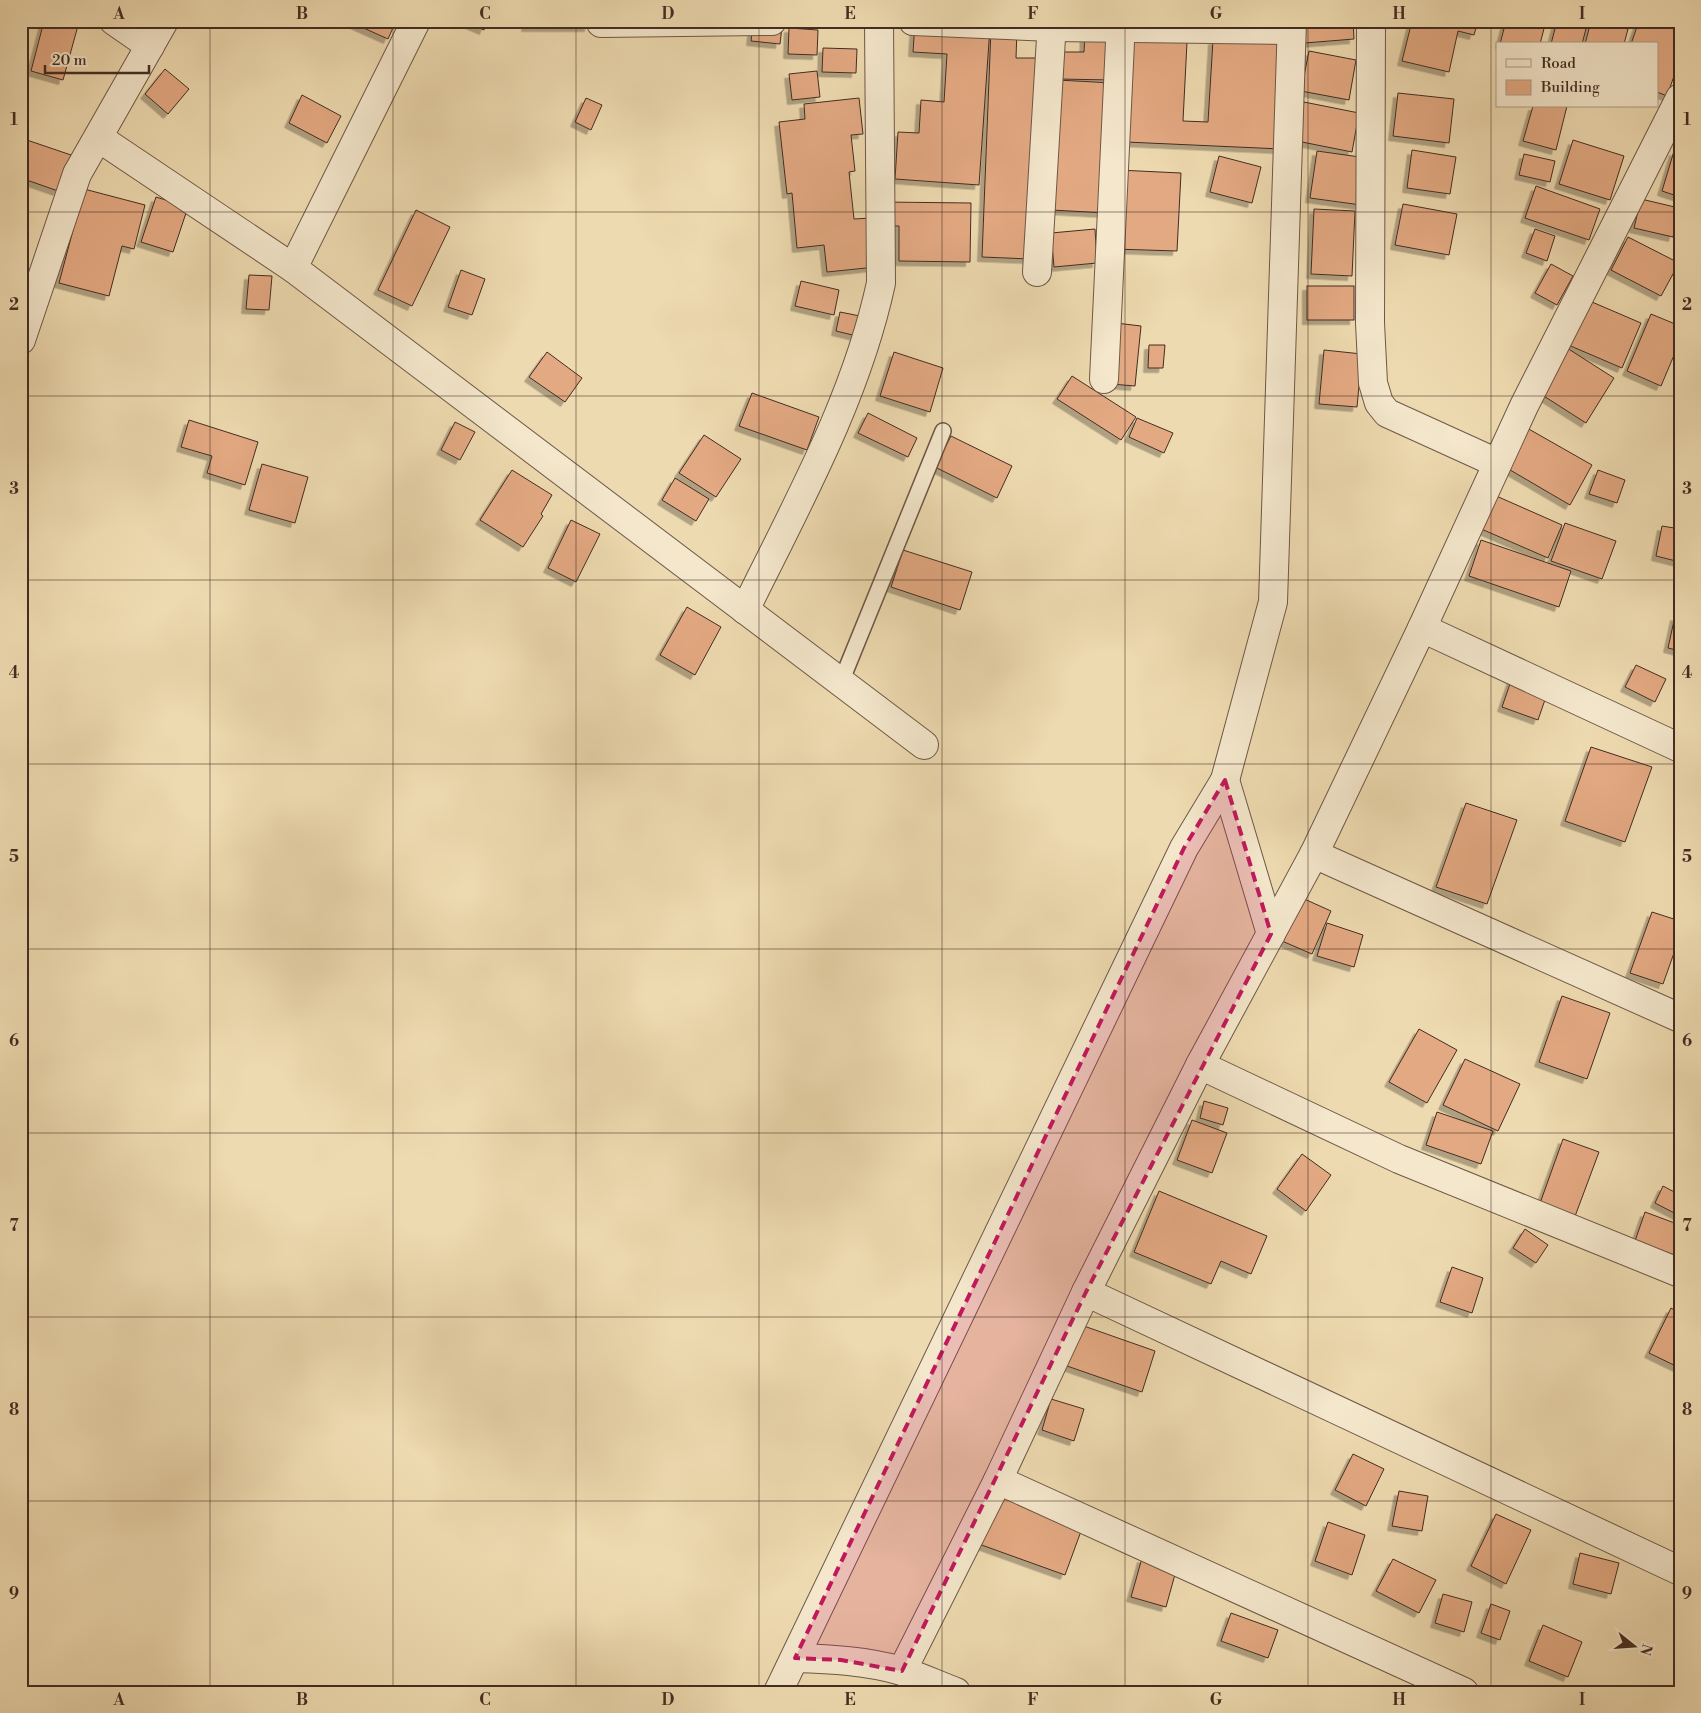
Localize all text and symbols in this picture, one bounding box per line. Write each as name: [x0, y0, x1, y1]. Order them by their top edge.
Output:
text: A: [112, 4, 125, 24]
text: B: [296, 4, 308, 24]
text: C: [479, 4, 491, 24]
text: D: [662, 4, 675, 24]
text: E: [844, 4, 856, 24]
text: F: [1027, 4, 1039, 24]
text: G: [1210, 4, 1223, 24]
text: H: [1392, 4, 1406, 24]
text: I: [1579, 4, 1585, 24]
scale bar: [45, 42, 149, 74]
legend: [1496, 42, 1658, 108]
text: 20 m: [52, 51, 87, 70]
text: Road: [1541, 54, 1576, 73]
text: Building: [1540, 78, 1600, 97]
text: 1: [10, 110, 18, 130]
text: 1: [1683, 110, 1691, 130]
text: 2: [9, 295, 19, 315]
text: 2: [1682, 295, 1692, 315]
text: 3: [9, 479, 19, 499]
text: 3: [1682, 479, 1692, 499]
text: 4: [9, 663, 20, 683]
text: 4: [1682, 663, 1693, 683]
text: 5: [9, 847, 19, 867]
text: 5: [1682, 847, 1692, 867]
text: 6: [9, 1031, 19, 1051]
text: 6: [1682, 1031, 1692, 1051]
text: 7: [9, 1216, 19, 1236]
text: 7: [1682, 1216, 1692, 1236]
text: 8: [9, 1400, 19, 1420]
text: 8: [1682, 1400, 1692, 1420]
text: 9: [9, 1584, 19, 1604]
text: 9: [1682, 1584, 1692, 1604]
north arrow: [1608, 1620, 1658, 1670]
text: N: [1635, 1642, 1656, 1657]
text: A: [112, 1690, 125, 1710]
text: B: [296, 1690, 308, 1710]
text: C: [479, 1690, 491, 1710]
text: D: [662, 1690, 675, 1710]
text: E: [844, 1690, 856, 1710]
text: F: [1027, 1690, 1039, 1710]
text: G: [1210, 1690, 1223, 1710]
text: H: [1392, 1690, 1406, 1710]
text: I: [1579, 1690, 1585, 1710]

